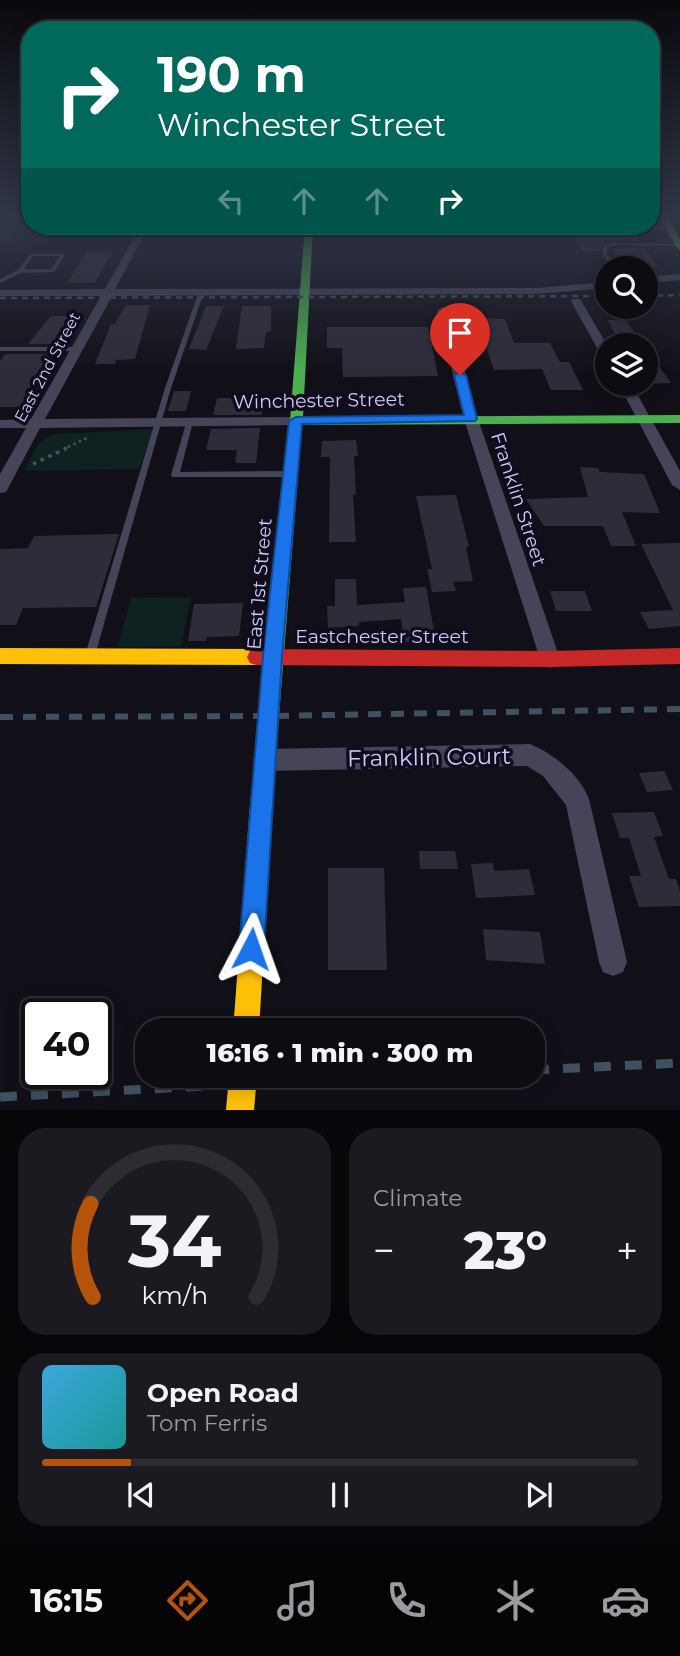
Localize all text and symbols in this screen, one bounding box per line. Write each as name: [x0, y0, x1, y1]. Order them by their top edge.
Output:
text: 190 m: [157, 45, 306, 104]
icon: right: [42, 49, 133, 140]
text: Winchester Street: [157, 105, 446, 144]
icon: left: [212, 182, 250, 220]
icon: ahead: [285, 182, 323, 220]
icon: ahead: [358, 182, 396, 220]
icon: right: [431, 182, 469, 220]
map controls: [595, 256, 658, 396]
button: search: [595, 256, 658, 319]
pin: [430, 303, 490, 375]
street label: East 2nd Street: [10, 309, 85, 425]
icon: arrive: [441, 314, 479, 352]
button: layers: [595, 333, 658, 396]
street label: Winchester Street: [233, 387, 405, 413]
street label: Franklin Street: [486, 429, 551, 569]
street label: East 1st Street: [242, 517, 277, 651]
street label: Eastchester Street: [295, 625, 469, 648]
street label: Franklin Court: [347, 742, 511, 772]
position arrow: [214, 912, 288, 986]
speed limit sign: 40: [21, 998, 112, 1089]
text: 16:16 · 1 min · 300 m: [207, 1037, 473, 1069]
text: Climate: [373, 1184, 462, 1212]
text: 34: [127, 1198, 221, 1286]
text: 23°: [464, 1219, 547, 1282]
text: −: [373, 1227, 395, 1274]
text: +: [616, 1227, 638, 1274]
text: km/h: [141, 1280, 208, 1310]
text: Open Road: [147, 1377, 299, 1409]
text: Tom Ferris: [147, 1409, 267, 1437]
icon: previous: [122, 1476, 160, 1514]
icon: pause: [321, 1476, 359, 1514]
icon: next: [520, 1476, 558, 1514]
icon: directions: [163, 1576, 212, 1625]
icon: music: [273, 1576, 322, 1625]
icon: phone: [382, 1576, 431, 1625]
icon: climate: [491, 1576, 540, 1625]
icon: car: [601, 1576, 650, 1625]
text: 16:15: [30, 1581, 103, 1620]

